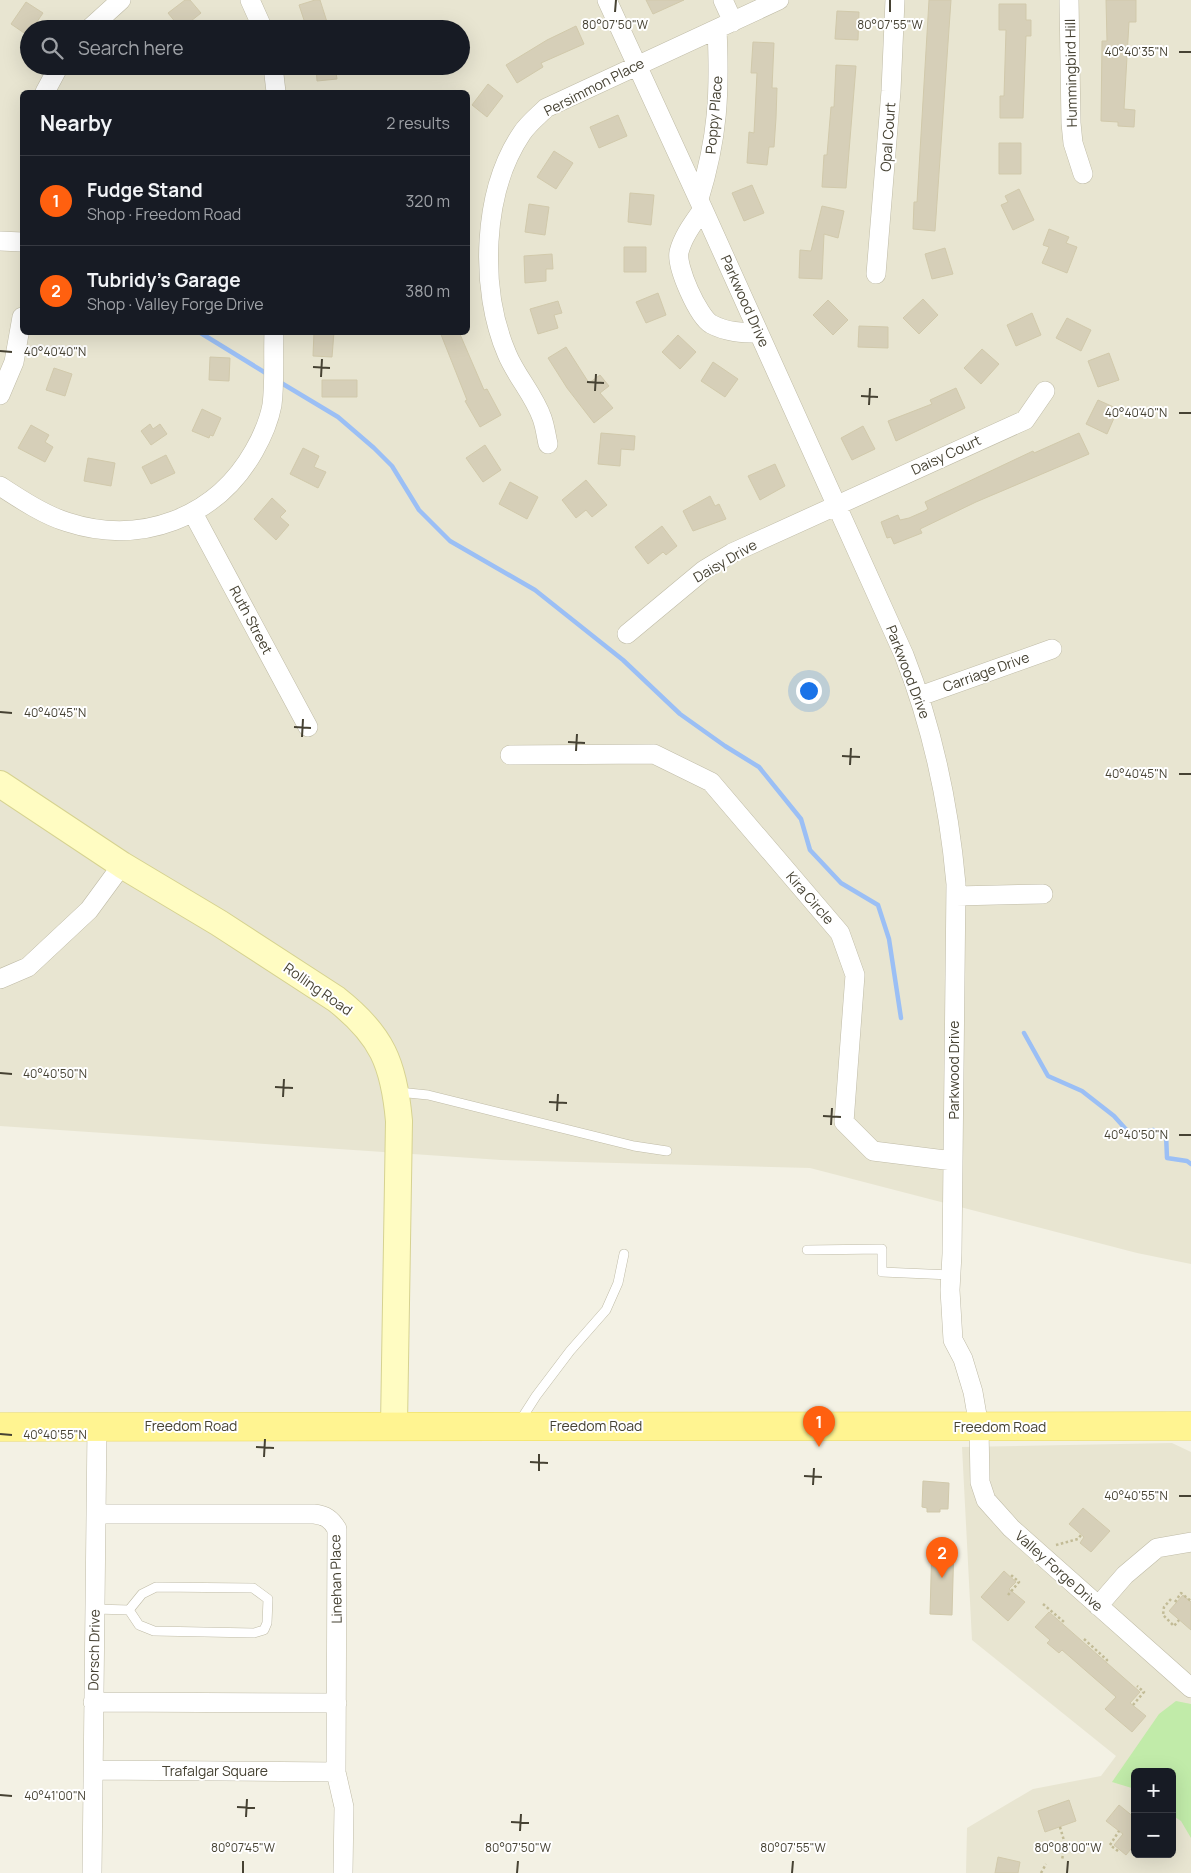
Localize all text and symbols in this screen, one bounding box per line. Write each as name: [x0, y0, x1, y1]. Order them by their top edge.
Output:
text: 80°07'50"W: [582, 16, 649, 33]
text: 80°07'55"W: [857, 16, 923, 33]
street label: Hummingbird Hill: [1060, 19, 1081, 127]
search box: [20, 20, 470, 75]
icon: search: [38, 34, 66, 62]
text: Search here: [78, 35, 184, 61]
text: 40°40'35"N: [1104, 43, 1168, 60]
street label: Persimmon Place: [540, 53, 647, 120]
street label: Poppy Place: [701, 75, 726, 155]
street label: Opal Court: [876, 101, 899, 172]
text: Nearby: [40, 109, 112, 137]
text: 2 results: [386, 112, 450, 134]
text: Fudge Stand: [87, 177, 203, 203]
text: 1: [52, 190, 60, 212]
text: 320 m: [406, 190, 450, 212]
text: Shop · Freedom Road: [87, 203, 241, 225]
street label: Parkwood Drive: [717, 252, 774, 350]
text: Tubridy's Garage: [87, 267, 241, 293]
text: 2: [51, 280, 61, 302]
text: 380 m: [405, 280, 450, 302]
text: Shop · Valley Forge Drive: [87, 293, 264, 315]
text: 40°40'40"N: [24, 343, 86, 360]
text: 40°40'40"N: [1105, 404, 1167, 421]
street label: Daisy Court: [908, 430, 984, 479]
street label: Daisy Drive: [689, 535, 760, 586]
street label: Ruth Street: [225, 582, 278, 658]
street label: Parkwood Drive: [882, 622, 935, 721]
street label: Carriage Drive: [940, 647, 1032, 696]
your location: [796, 678, 822, 704]
text: 40°40'45"N: [24, 704, 86, 721]
text: 40°40'45"N: [1105, 765, 1167, 782]
street label: Kira Circle: [782, 867, 839, 928]
street label: Rolling Road: [280, 958, 356, 1019]
street label: Parkwood Drive: [944, 1021, 963, 1119]
text: 40°40'50"N: [23, 1065, 87, 1082]
text: 40°40'50"N: [1104, 1126, 1168, 1143]
pin: 1: [803, 1406, 835, 1447]
street label: Freedom Road: [145, 1416, 237, 1435]
street label: Freedom Road: [550, 1416, 642, 1435]
street label: Freedom Road: [954, 1417, 1046, 1436]
text: 40°40'55"N: [23, 1426, 87, 1443]
text: 40°40'55"N: [1104, 1487, 1168, 1504]
street label: Valley Forge Drive: [1011, 1526, 1107, 1615]
street label: Linehan Place: [325, 1534, 346, 1624]
pin: 2: [926, 1537, 958, 1578]
street label: Dorsch Drive: [83, 1609, 104, 1691]
street label: Trafalgar Square: [162, 1761, 268, 1780]
map controls: [1131, 1768, 1176, 1858]
button: +: [1131, 1768, 1176, 1813]
text: 40°41'00"N: [24, 1787, 86, 1804]
button: −: [1131, 1813, 1176, 1858]
text: 80°07'45"W: [211, 1839, 276, 1856]
text: 80°07'50"W: [485, 1839, 552, 1856]
text: 80°07'55"W: [760, 1839, 826, 1856]
text: 80°08'00"W: [1034, 1839, 1102, 1856]

